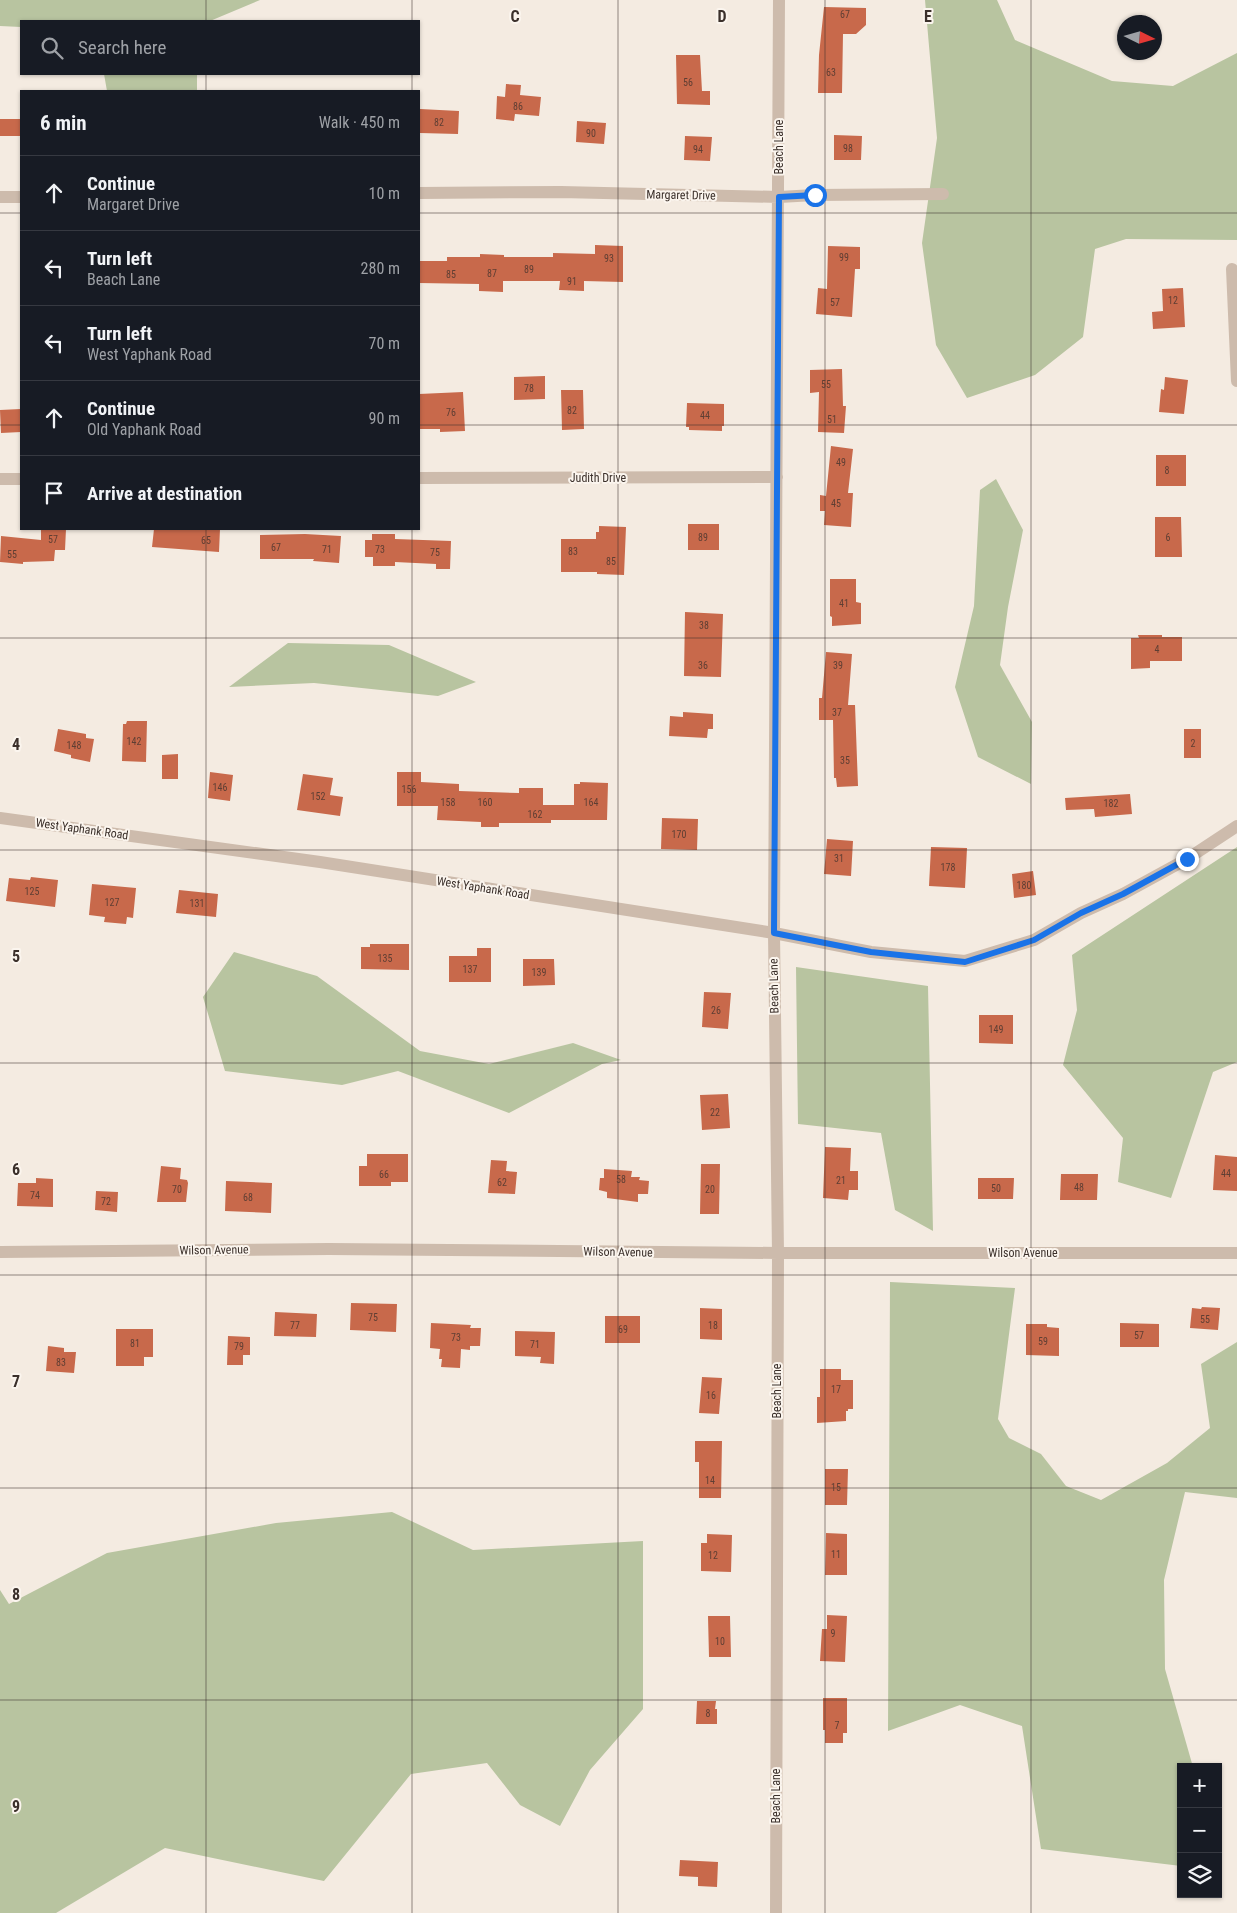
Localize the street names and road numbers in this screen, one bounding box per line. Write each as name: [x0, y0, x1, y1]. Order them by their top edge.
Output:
street label: Beach Lane: [772, 119, 786, 174]
street label: Margaret Drive: [646, 187, 716, 203]
street label: Judith Drive: [570, 471, 627, 485]
street label: West Yaphank Road: [35, 816, 129, 842]
street label: West Yaphank Road: [436, 874, 530, 902]
street label: Beach Lane: [767, 958, 781, 1014]
street label: Wilson Avenue: [179, 1242, 249, 1258]
street label: Wilson Avenue: [583, 1244, 653, 1260]
street label: Wilson Avenue: [988, 1246, 1058, 1260]
street label: Beach Lane: [770, 1363, 784, 1418]
street label: Beach Lane: [769, 1768, 783, 1823]

